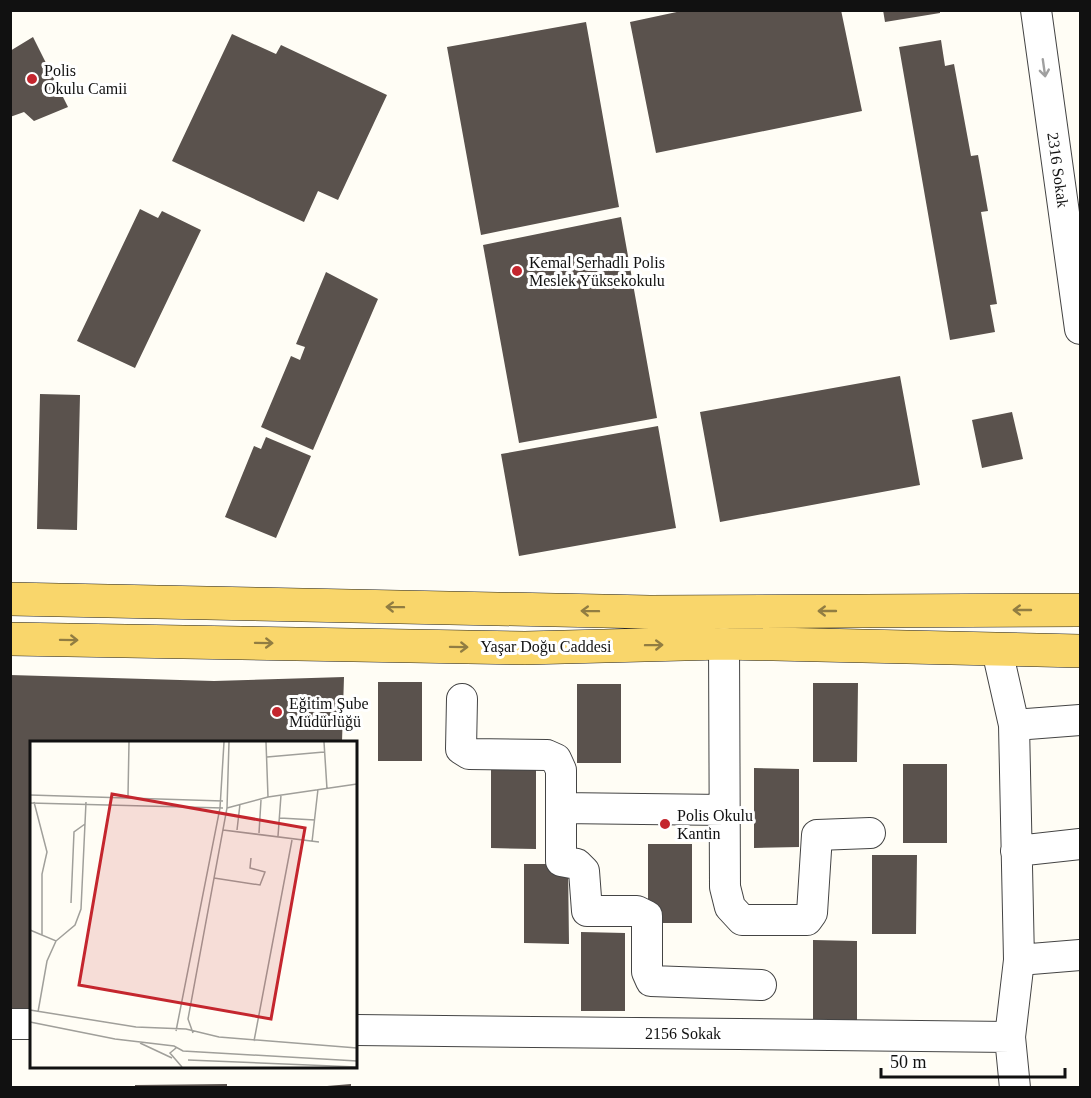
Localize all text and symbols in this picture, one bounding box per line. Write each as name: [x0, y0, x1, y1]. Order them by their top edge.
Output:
one-way arrow: [1039, 58, 1050, 78]
place label: Polis Okulu Camii: [44, 62, 128, 97]
marker: Polis Okulu Camii: [25, 72, 39, 86]
street label: 2316 Sokak: [1044, 131, 1072, 209]
place label: Kemal Serhadlı Polis Meslek Yüksekokulu: [529, 254, 665, 289]
marker: Kemal Serhadlı Polis Meslek Yüksekokulu: [510, 264, 524, 278]
one-way arrow: [386, 601, 406, 613]
one-way arrow: [1013, 604, 1033, 616]
one-way arrow: [581, 605, 601, 616]
one-way arrow: [818, 605, 838, 617]
one-way arrow: [58, 634, 78, 646]
one-way arrow: [253, 637, 273, 648]
street label: Yaşar Doğu Caddesi: [481, 638, 612, 656]
one-way arrow: [643, 639, 663, 651]
one-way arrow: [448, 641, 468, 652]
place label: Eğitim Şube Müdürlüğü: [289, 695, 369, 731]
marker: Eğitim Şube Müdürlüğü: [270, 705, 284, 719]
inset map: [30, 741, 357, 1068]
place label: Polis Okulu Kantin: [677, 807, 753, 842]
marker: Polis Okulu Kantin: [658, 817, 672, 831]
street label: 2156 Sokak: [645, 1025, 721, 1042]
scale bar: [881, 1041, 1066, 1079]
text: 50 m: [890, 1052, 927, 1072]

